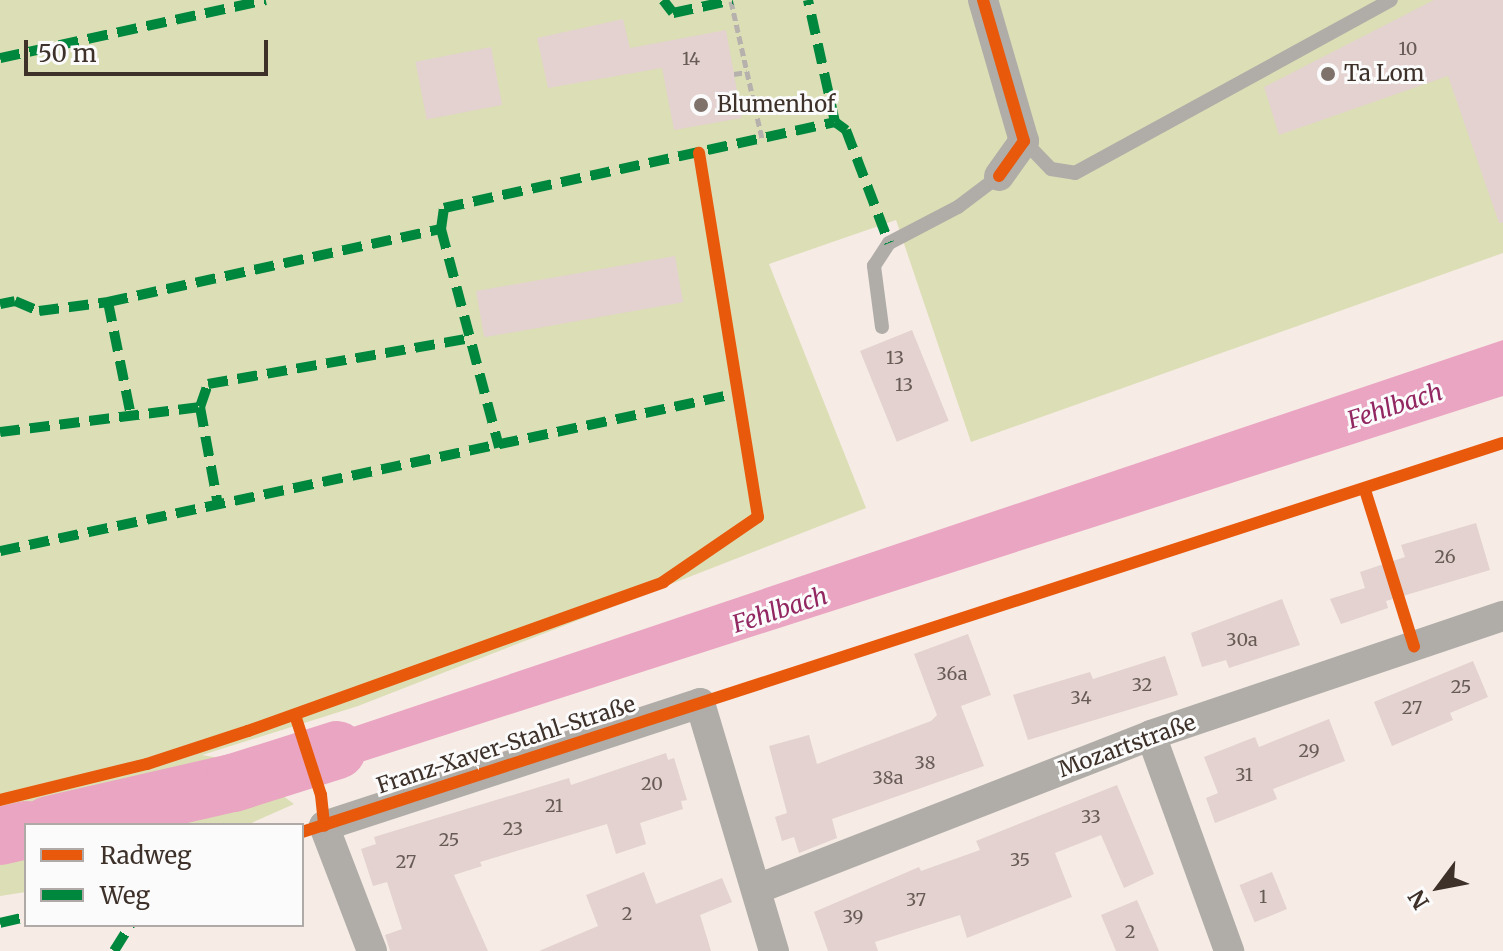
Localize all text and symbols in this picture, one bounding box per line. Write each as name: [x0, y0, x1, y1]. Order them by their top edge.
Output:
scale bar: [28, 24, 272, 74]
text: 50 m: [38, 38, 97, 69]
house number: 10: [1399, 38, 1417, 60]
house number: 14: [682, 48, 700, 70]
place label: Ta Lom: [1344, 61, 1424, 87]
marker: Ta Lom: [1319, 65, 1337, 83]
place label: Blumenhof: [717, 92, 835, 118]
marker: Blumenhof: [692, 96, 710, 114]
house number: 13: [886, 347, 904, 369]
house number: 13: [895, 374, 913, 396]
water label: Fehlbach: [1344, 377, 1446, 435]
house number: 26: [1434, 546, 1456, 568]
water label: Fehlbach: [729, 581, 831, 639]
house number: 30a: [1226, 629, 1258, 651]
house number: 36a: [937, 663, 967, 685]
house number: 32: [1132, 674, 1152, 696]
house number: 25: [1451, 676, 1471, 698]
house number: 34: [1070, 687, 1092, 709]
street label: Franz-Xaver-Stahl-Straße: [373, 691, 639, 799]
house number: 27: [1402, 697, 1422, 719]
street label: Mozartstraße: [1055, 709, 1199, 783]
house number: 29: [1298, 740, 1320, 762]
house number: 38: [915, 752, 935, 774]
house number: 31: [1235, 764, 1253, 786]
house number: 38a: [873, 767, 903, 789]
house number: 20: [641, 773, 663, 795]
house number: 21: [545, 795, 563, 817]
house number: 33: [1081, 806, 1101, 828]
house number: 23: [503, 818, 523, 840]
legend: [24, 823, 304, 927]
house number: 25: [439, 829, 459, 851]
text: Radweg: [100, 840, 192, 871]
north arrow: [1399, 847, 1479, 927]
house number: 35: [1010, 849, 1030, 871]
house number: 27: [396, 851, 416, 873]
text: Weg: [100, 880, 150, 911]
text: N: [1402, 885, 1435, 915]
house number: 1: [1259, 886, 1267, 908]
house number: 37: [906, 889, 926, 911]
house number: 2: [622, 903, 632, 925]
house number: 39: [843, 906, 863, 928]
house number: 2: [1125, 921, 1135, 943]

